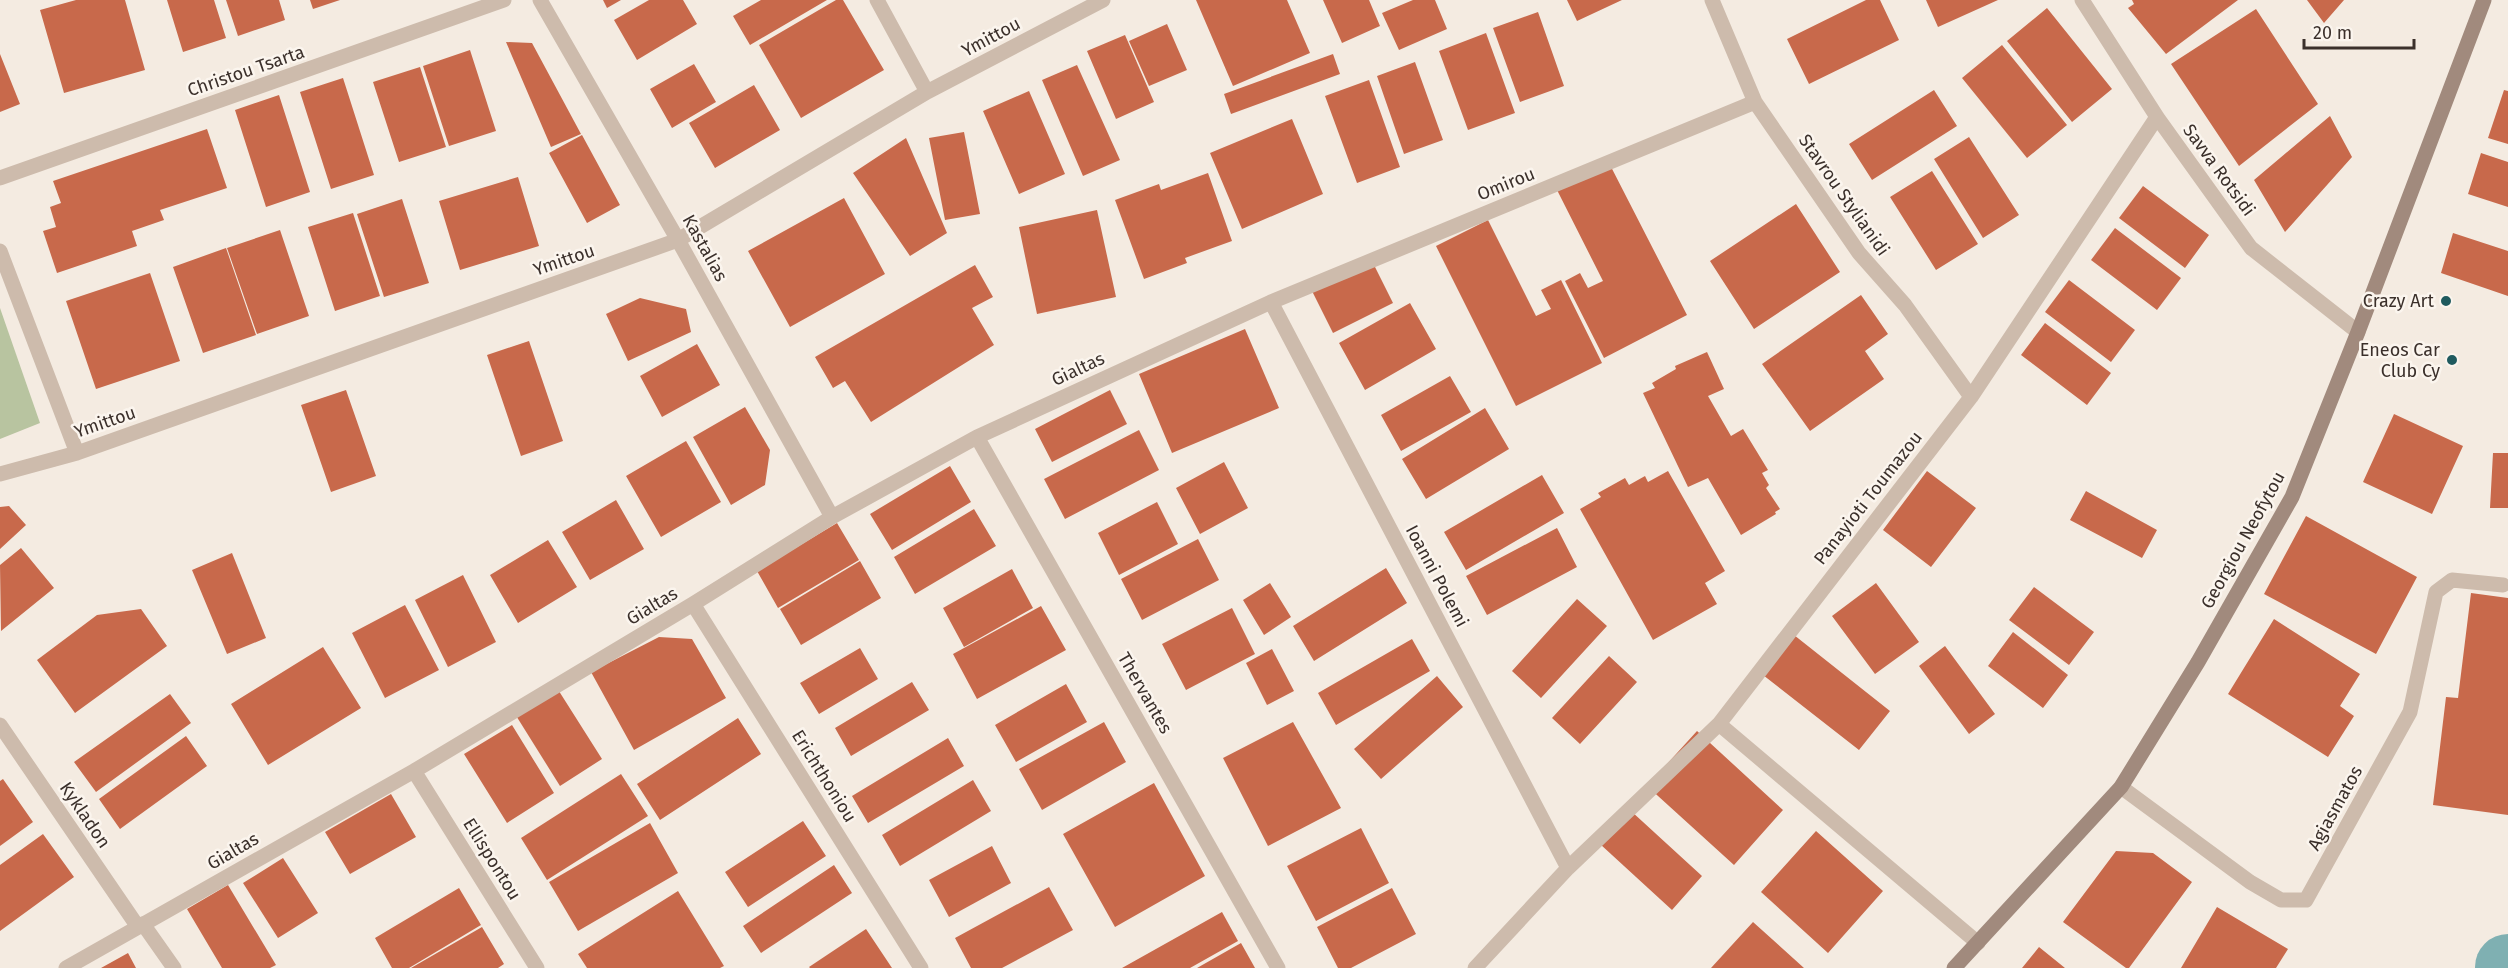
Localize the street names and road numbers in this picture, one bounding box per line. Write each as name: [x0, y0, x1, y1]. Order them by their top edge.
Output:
street label: Ymittou: [958, 12, 1024, 62]
street label: Christou Tsarta: [185, 41, 307, 101]
street label: Savva Rotsidi: [2178, 120, 2260, 220]
street label: Stavrou Stylianidi: [1794, 130, 1894, 260]
street label: Omirou: [1474, 162, 1538, 206]
street label: Kastalias: [678, 211, 732, 285]
street label: Ymittou: [531, 239, 597, 281]
street label: Gialtas: [1048, 347, 1108, 391]
street label: Ymittou: [72, 401, 138, 443]
street label: Panayioti Toumazou: [1809, 427, 1927, 569]
street label: Georgiou Neofytou: [2196, 468, 2290, 612]
street label: Ioanni Polemi: [1401, 521, 1473, 631]
street label: Gialtas: [622, 582, 682, 630]
street label: Thervantes: [1113, 649, 1177, 737]
street label: Erichthoniou: [787, 726, 861, 826]
street label: Agiasmatos: [2303, 762, 2367, 854]
street label: Kykladon: [55, 778, 115, 852]
street label: Ellispontou: [458, 814, 526, 904]
street label: Gialtas: [203, 828, 263, 874]

